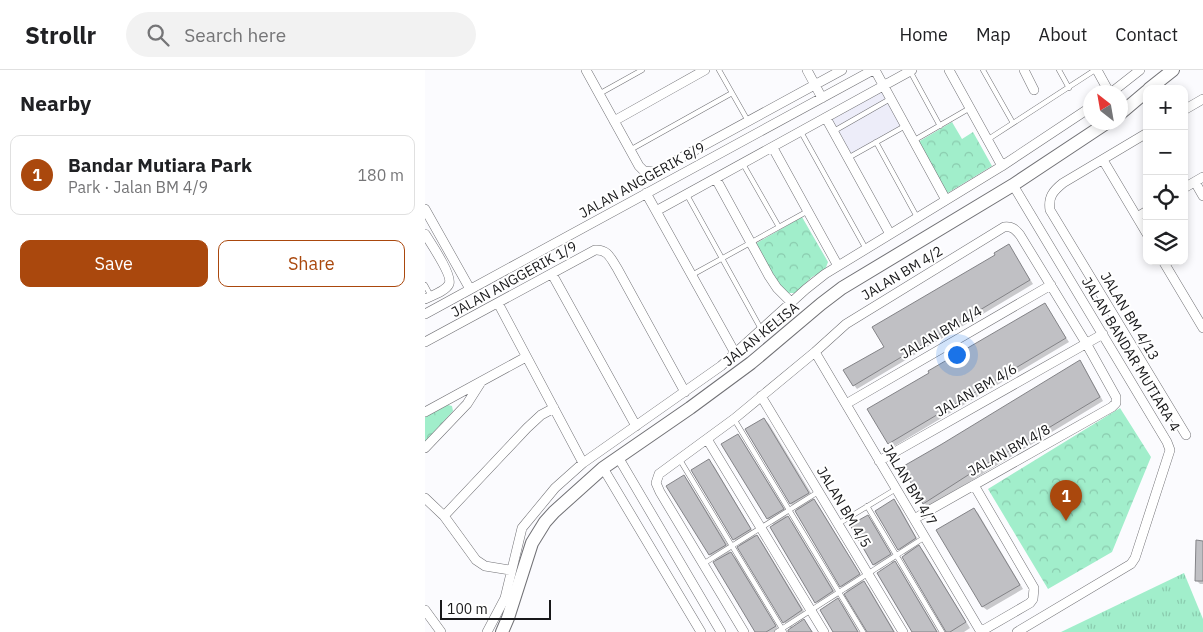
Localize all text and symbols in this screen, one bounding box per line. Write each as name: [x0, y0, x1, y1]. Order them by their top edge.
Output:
search box: [126, 12, 476, 57]
text: Strollr: [25, 19, 96, 51]
icon: search: [144, 21, 172, 49]
text: Search here: [184, 23, 286, 47]
text: Home: [900, 23, 948, 46]
text: Map: [976, 23, 1011, 46]
text: About: [1039, 23, 1087, 46]
text: Contact: [1115, 23, 1178, 46]
north arrow: [1083, 85, 1128, 130]
map controls: [1143, 85, 1188, 265]
button: +: [1143, 85, 1188, 130]
text: Nearby: [20, 89, 91, 117]
button: −: [1143, 130, 1188, 175]
street label: JALAN ANGGERIK 8/9: [576, 138, 708, 222]
text: Bandar Mutiara Park: [68, 153, 252, 177]
text: 1: [32, 165, 42, 185]
text: 180 m: [357, 165, 404, 185]
button: locate: [1143, 175, 1188, 220]
text: Park · Jalan BM 4/9: [68, 177, 208, 197]
button: layers: [1143, 220, 1188, 265]
street label: JALAN ANGGERIK 1/9: [448, 237, 580, 321]
button: Save: [20, 240, 208, 287]
button: Share: [218, 240, 405, 287]
street label: JALAN BM 4/2: [858, 242, 946, 304]
street label: JALAN BM 4/13: [1097, 269, 1163, 363]
street label: JALAN BANDAR MUTIARA 4: [1078, 274, 1184, 434]
street label: JALAN KELISA: [719, 298, 803, 370]
street label: JALAN BM 4/4: [897, 301, 985, 363]
your location: [944, 342, 970, 368]
street label: JALAN BM 4/6: [932, 359, 1020, 421]
street label: JALAN BM 4/8: [965, 420, 1053, 480]
street label: JALAN BM 4/7: [879, 441, 941, 529]
street label: JALAN BM 4/5: [813, 463, 875, 551]
pin: 1: [1050, 480, 1082, 521]
scale bar: [440, 597, 551, 620]
text: 100 m: [447, 600, 488, 618]

